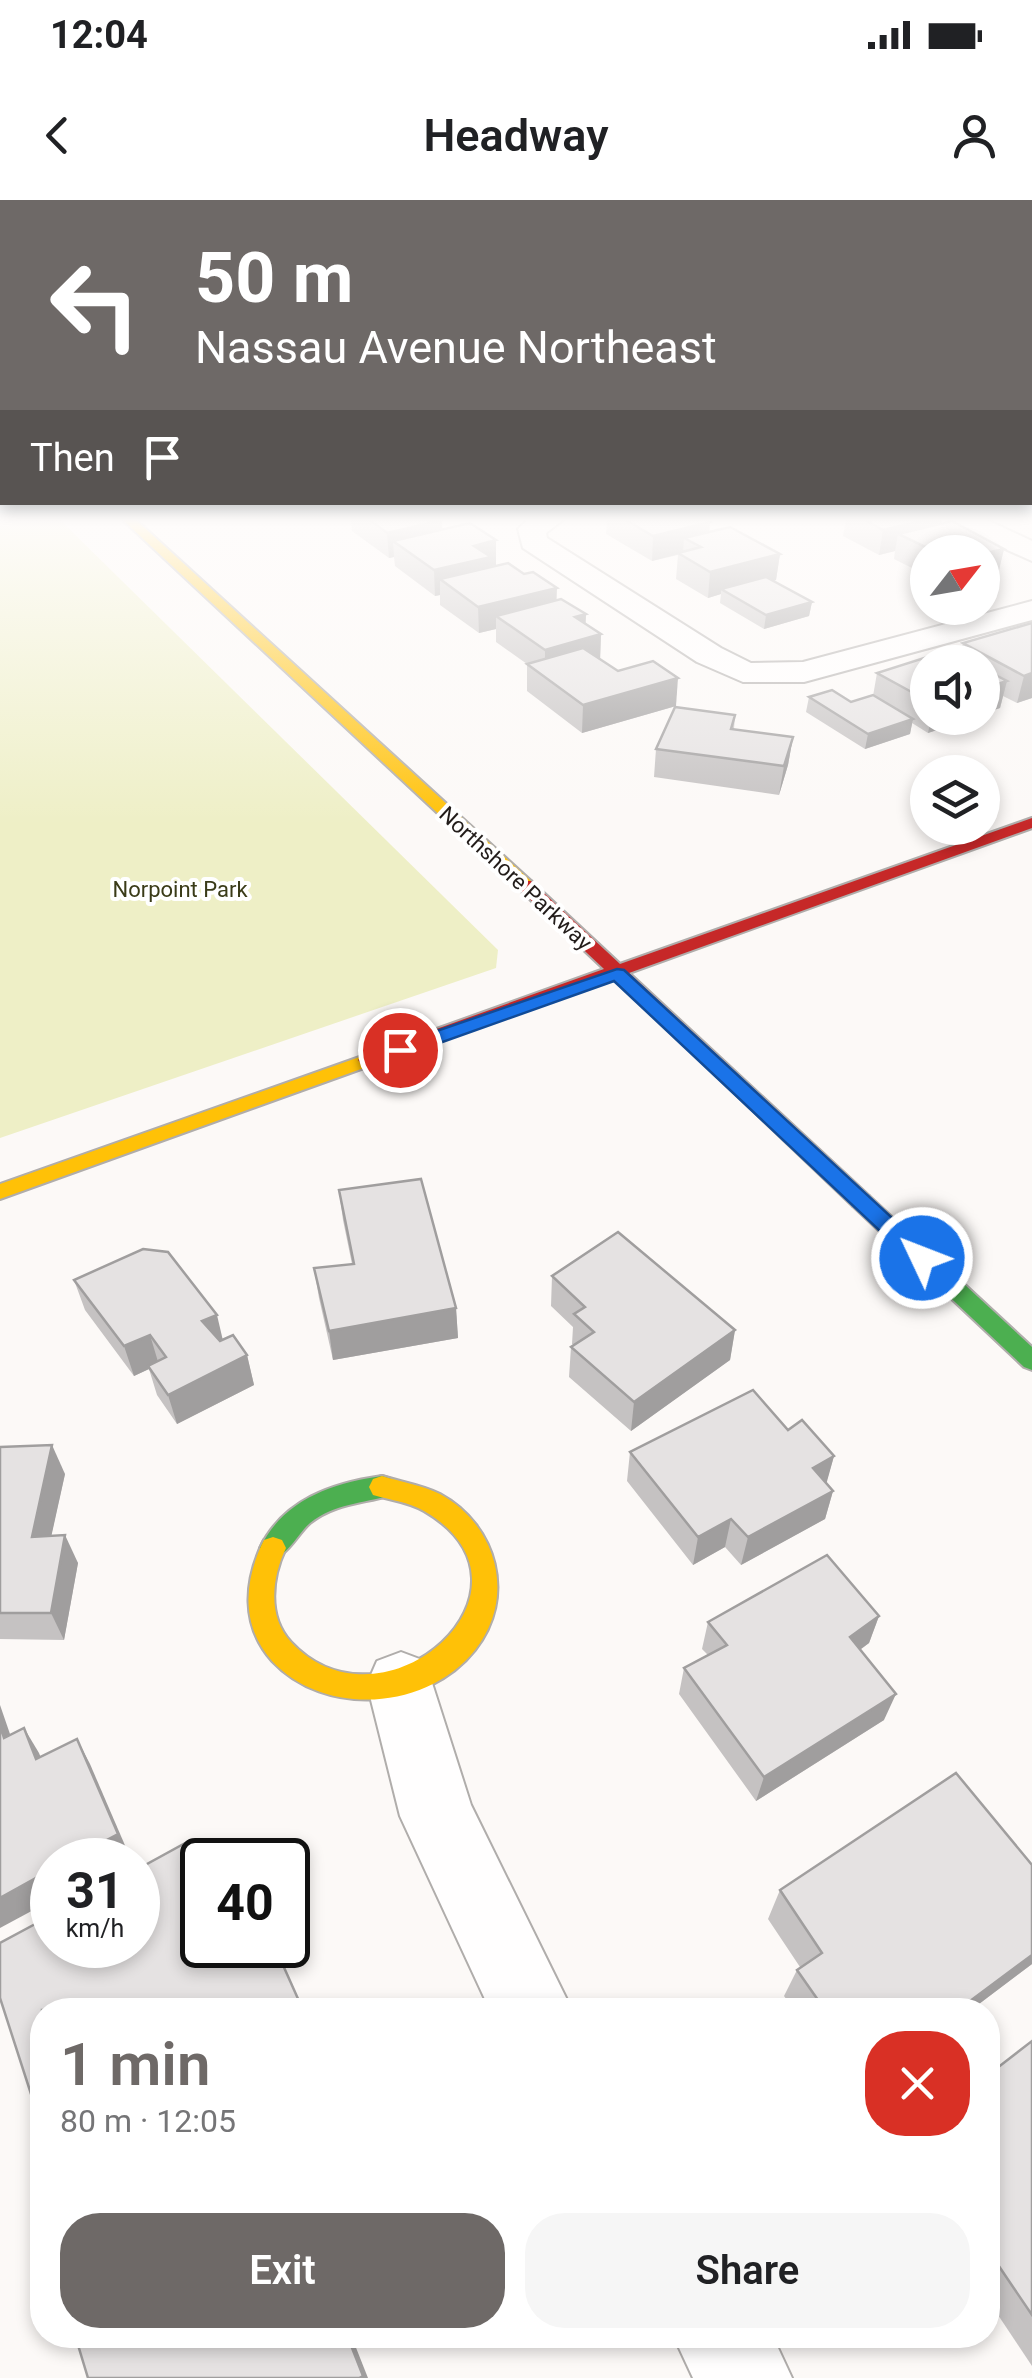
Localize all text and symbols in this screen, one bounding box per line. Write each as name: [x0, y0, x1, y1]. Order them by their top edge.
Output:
text: 12:04: [50, 13, 148, 57]
icon: back: [30, 108, 85, 163]
icon: person: [947, 108, 1002, 163]
text: Headway: [424, 109, 609, 162]
text: 50 m: [195, 237, 353, 319]
icon: left: [30, 240, 160, 370]
text: Nassau Avenue Northeast: [195, 321, 717, 374]
icon: arrive: [135, 430, 190, 485]
text: Then: [30, 436, 115, 480]
north arrow: [910, 535, 1000, 625]
map controls: [910, 535, 1000, 845]
button: sound: [910, 645, 1000, 735]
button: layers: [910, 755, 1000, 845]
street label: Northshore Parkway: [434, 801, 597, 956]
park label: Norpoint Park: [112, 877, 248, 902]
pin: [358, 1008, 443, 1093]
icon: arrive: [373, 1023, 428, 1078]
position arrow: [870, 1206, 974, 1310]
speed limit sign: 40: [180, 1838, 310, 1968]
text: 31: [66, 1862, 124, 1920]
text: km/h: [66, 1914, 124, 1943]
text: 1 min: [60, 2029, 210, 2100]
button: close: [865, 2031, 970, 2136]
text: 80 m · 12:05: [60, 2102, 236, 2140]
button: Exit: [60, 2213, 505, 2328]
button: Share: [525, 2213, 970, 2328]

